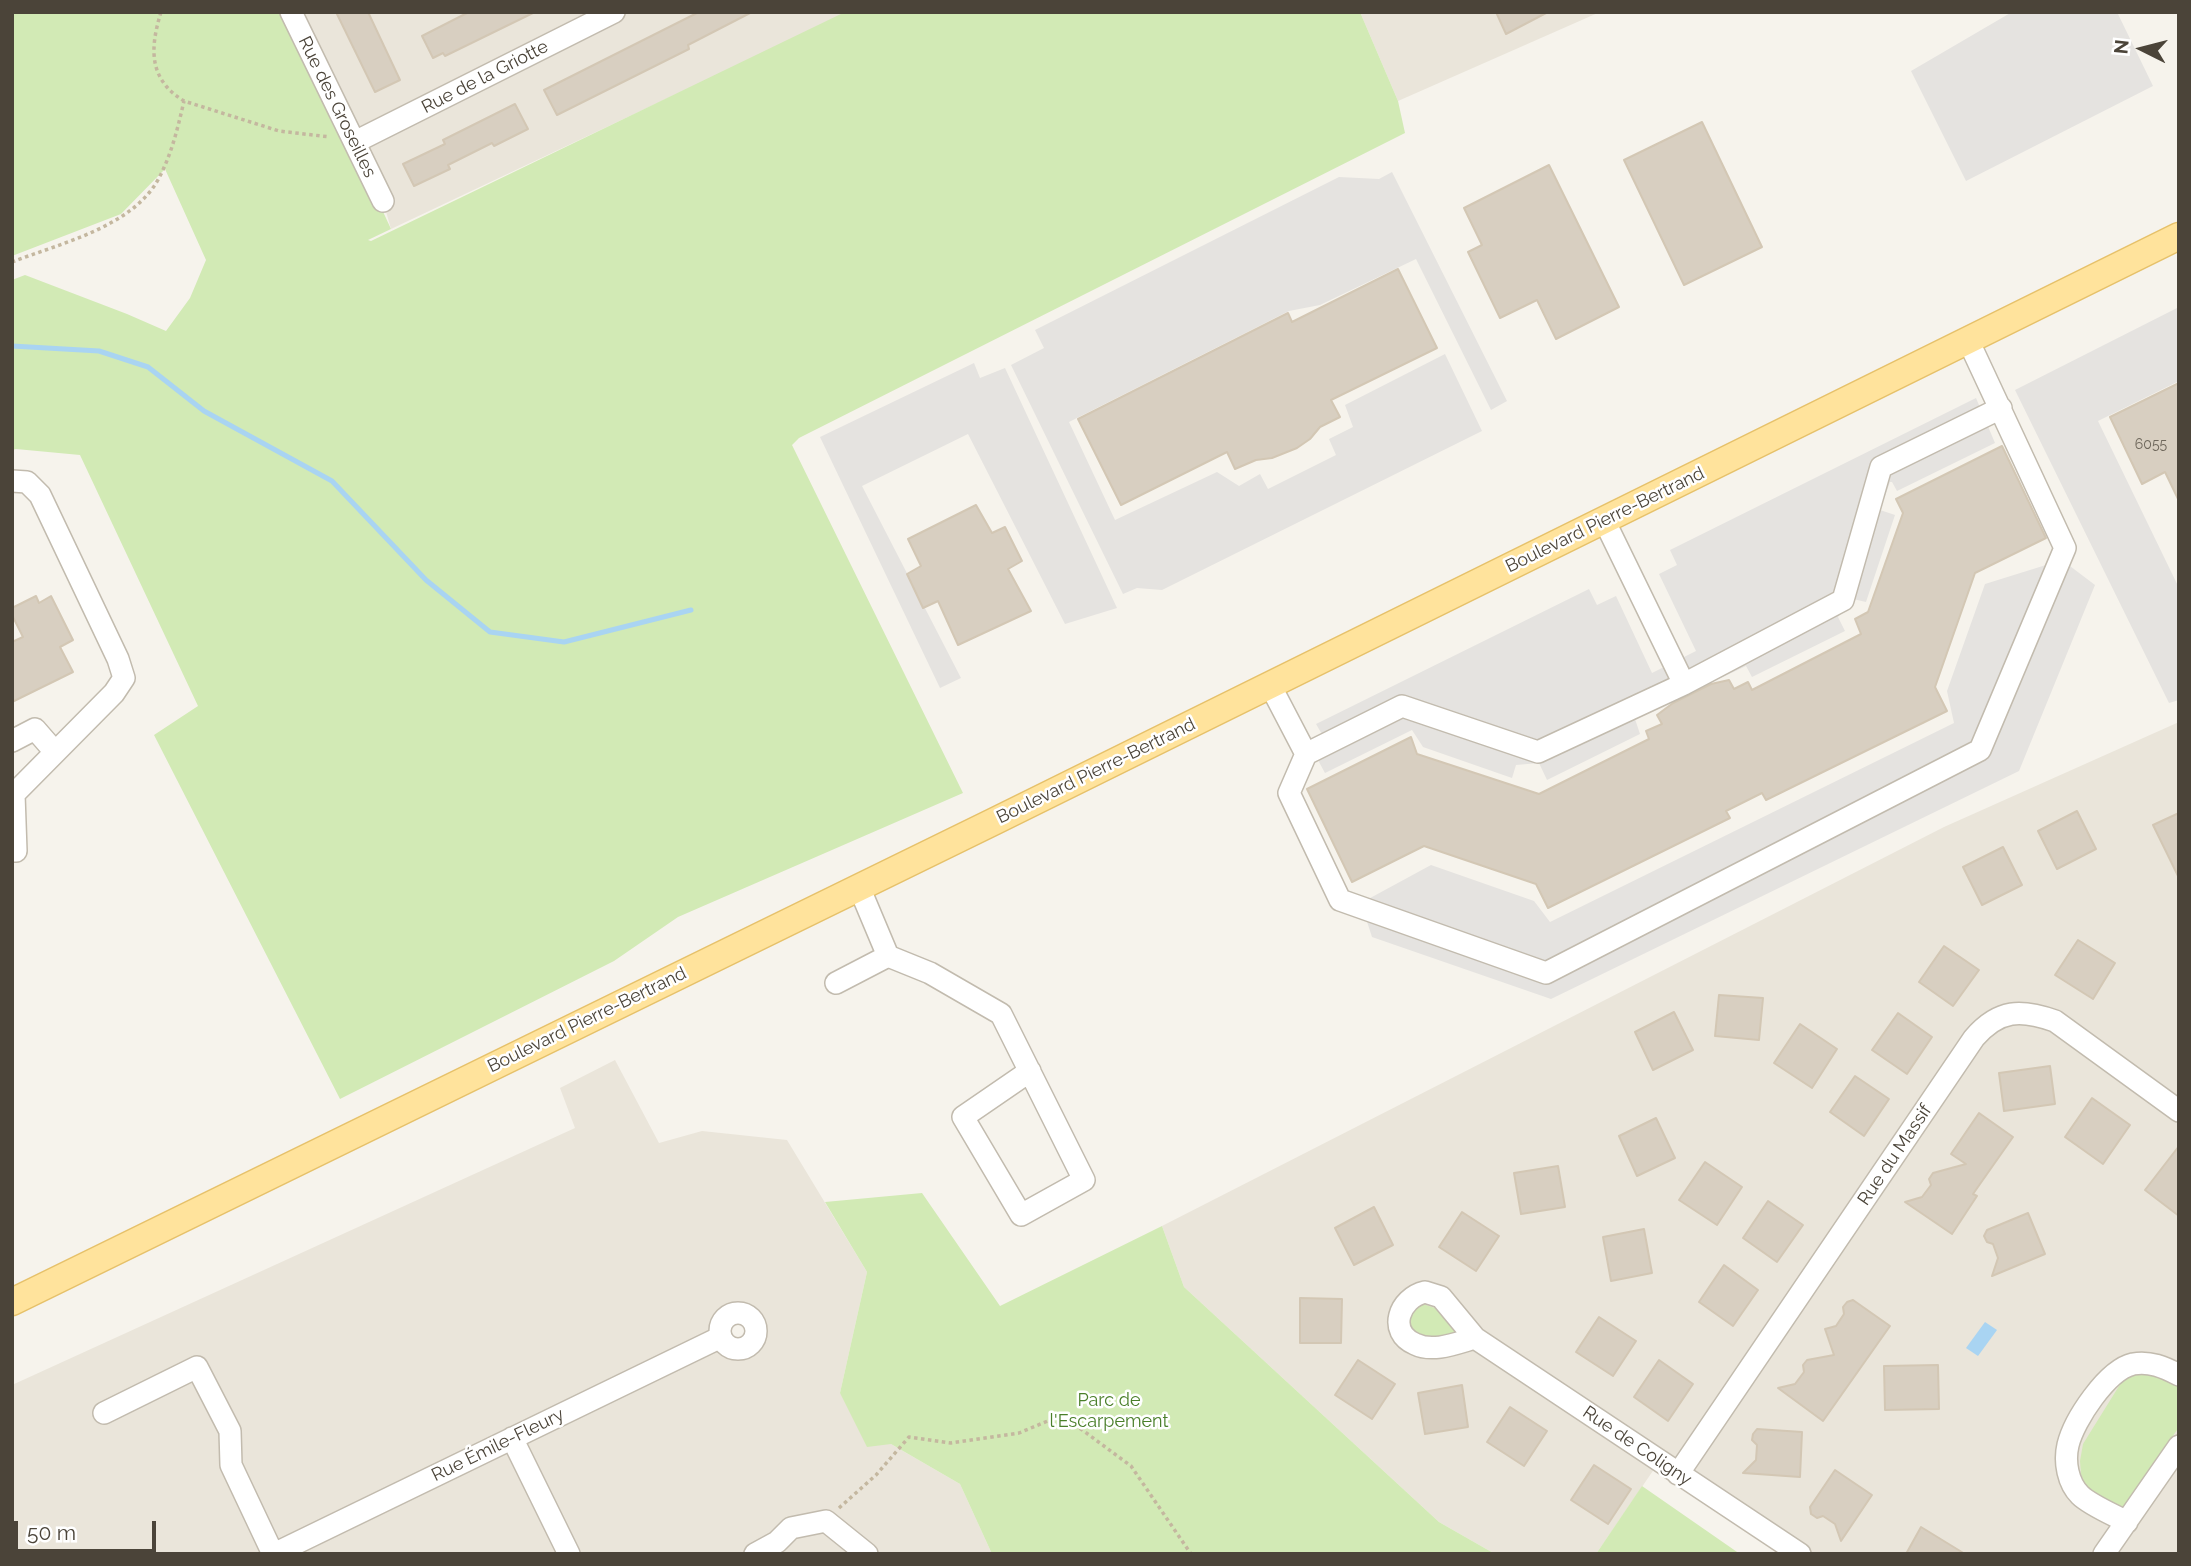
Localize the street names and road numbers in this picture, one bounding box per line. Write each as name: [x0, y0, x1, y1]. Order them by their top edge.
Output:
street label: Rue des Groseilles: [293, 33, 381, 181]
street label: Rue de la Griotte: [418, 36, 552, 118]
street label: Boulevard Pierre-Bertrand: [1502, 462, 1708, 578]
street label: Boulevard Pierre-Bertrand: [993, 713, 1199, 829]
street label: Boulevard Pierre-Bertrand: [484, 962, 690, 1078]
street label: Rue du Massif: [1853, 1101, 1937, 1209]
street label: Rue de Coligny: [1578, 1402, 1696, 1490]
street label: Rue Émile-Fleury: [428, 1404, 568, 1486]

